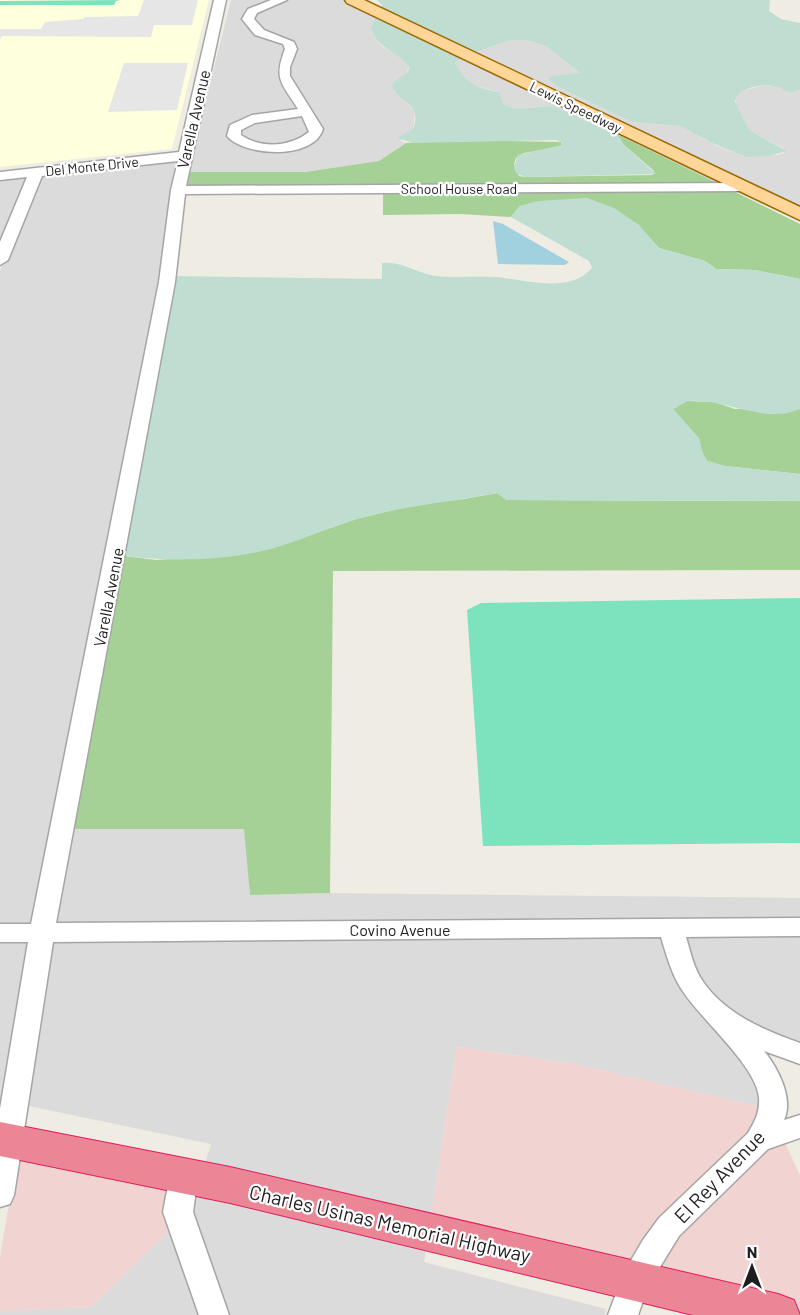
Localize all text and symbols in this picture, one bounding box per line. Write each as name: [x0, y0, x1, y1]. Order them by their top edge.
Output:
street label: Varella Avenue: [172, 68, 214, 170]
street label: Lewis Speedway: [527, 77, 625, 137]
street label: Del Monte Drive: [45, 153, 139, 179]
street label: School House Road: [401, 180, 517, 197]
street label: Varella Avenue: [89, 546, 127, 648]
street label: Covino Avenue: [349, 920, 451, 939]
street label: El Rey Avenue: [669, 1124, 769, 1228]
street label: Charles Usinas Memorial Highway: [247, 1179, 533, 1267]
north arrow: [722, 1237, 782, 1297]
text: N: [747, 1242, 757, 1261]

